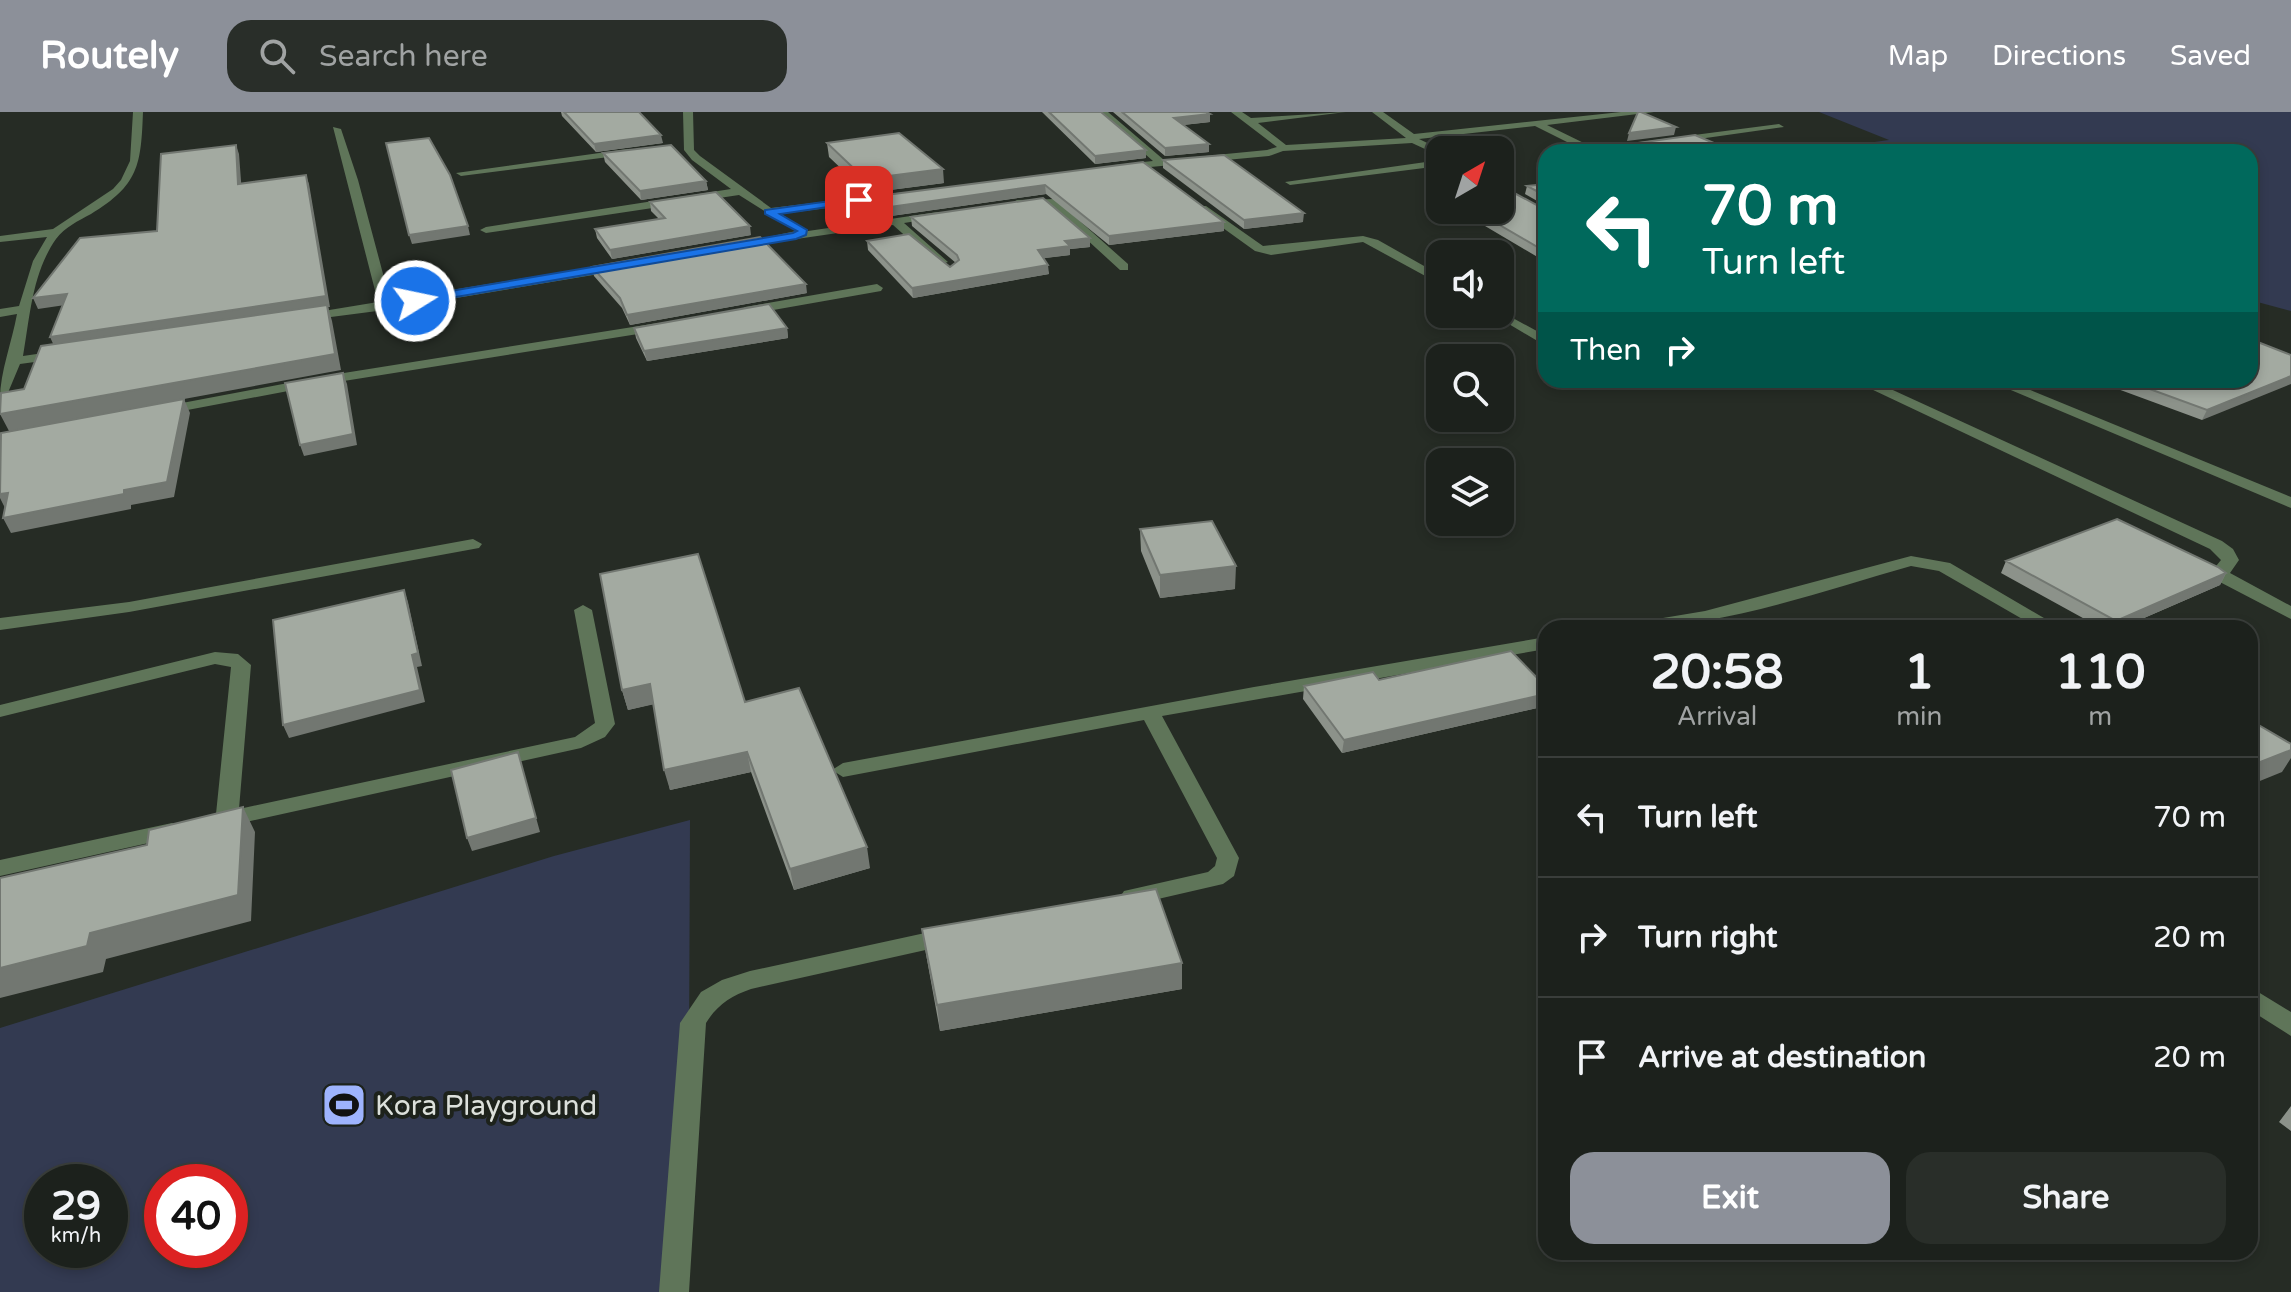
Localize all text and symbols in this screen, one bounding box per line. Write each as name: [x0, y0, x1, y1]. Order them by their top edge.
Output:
search box: [227, 20, 787, 92]
text: Routely: [40, 33, 179, 79]
icon: search: [255, 34, 299, 78]
text: Search here: [319, 38, 488, 75]
text: Map: [1888, 39, 1948, 73]
text: Directions: [1992, 39, 2126, 73]
text: Saved: [2170, 39, 2251, 73]
north arrow: [1426, 136, 1514, 224]
map controls: [1426, 136, 1514, 536]
pin: [825, 166, 893, 234]
text: 70 m: [1702, 173, 1838, 240]
icon: left: [1570, 176, 1674, 280]
icon: arrive: [837, 178, 881, 222]
button: sound: [1426, 240, 1514, 328]
text: Turn left: [1702, 241, 1845, 284]
position arrow: [373, 259, 457, 343]
icon: right: [1658, 328, 1702, 372]
text: Then: [1570, 332, 1642, 369]
button: search: [1426, 344, 1514, 432]
button: layers: [1426, 448, 1514, 536]
text: 20:58: [1651, 644, 1784, 702]
text: 1: [1904, 644, 1934, 702]
text: 110: [2055, 644, 2145, 702]
text: Arrival: [1677, 701, 1757, 732]
text: min: [1896, 701, 1942, 732]
text: m: [2088, 701, 2112, 732]
icon: left: [1570, 795, 1614, 839]
text: Turn left: [1638, 799, 1757, 836]
text: 70 m: [2153, 799, 2226, 836]
icon: right: [1570, 915, 1614, 959]
text: Turn right: [1638, 919, 1778, 956]
text: 20 m: [2153, 919, 2226, 956]
icon: arrive: [1570, 1035, 1614, 1079]
text: Arrive at destination: [1638, 1039, 1926, 1076]
text: 20 m: [2153, 1039, 2226, 1076]
sports icon: Kora Playground: [320, 1081, 368, 1129]
place label: Kora Playground: [375, 1089, 597, 1123]
button: Exit: [1570, 1152, 1890, 1244]
button: Share: [1906, 1152, 2226, 1244]
speed limit sign: 40: [144, 1164, 248, 1268]
text: 29: [51, 1182, 101, 1230]
text: km/h: [51, 1224, 101, 1248]

